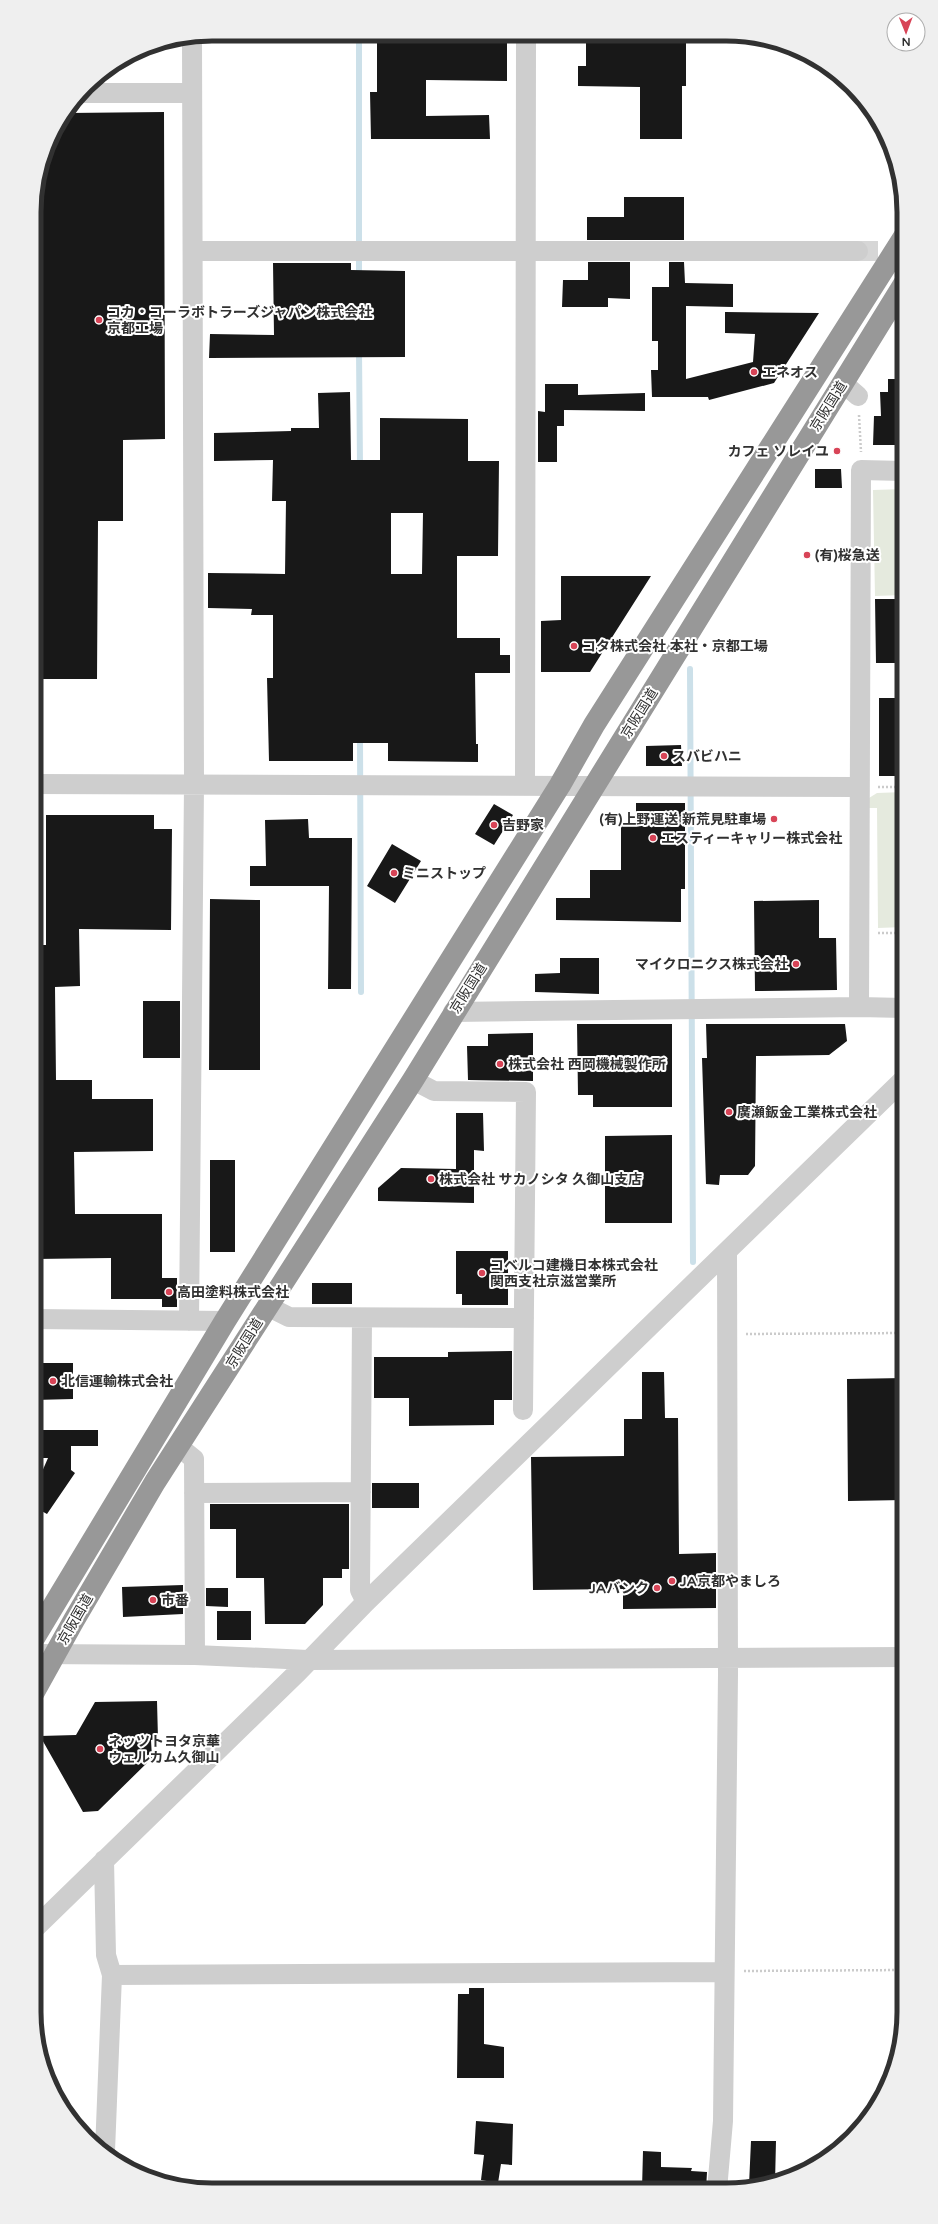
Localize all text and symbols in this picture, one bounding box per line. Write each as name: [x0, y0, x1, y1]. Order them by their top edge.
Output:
north arrow: [886, 12, 926, 52]
text: N: [902, 35, 911, 48]
place label: コカ・コーラボトラーズジャパン株式会社 京都工場: [107, 304, 372, 337]
marker: コカ・コーラボトラーズジャパン株式会社 京都工場: [94, 315, 104, 325]
place label: エネオス: [762, 364, 818, 381]
marker: エネオス: [749, 367, 759, 377]
street label: 京阪国道: [806, 378, 850, 435]
place label: カフェ ソレイユ: [728, 443, 829, 460]
marker: カフェ ソレイユ: [832, 446, 842, 456]
place label: (有)桜急送: [815, 547, 880, 564]
marker: (有)桜急送: [802, 550, 812, 560]
place label: コタ株式会社 本社・京都工場: [582, 638, 768, 655]
marker: コタ株式会社 本社・京都工場: [569, 641, 579, 651]
street label: 京阪国道: [617, 685, 661, 742]
place label: スバビハニ: [672, 748, 742, 765]
marker: スバビハニ: [659, 751, 669, 761]
place label: (有)上野運送 新荒見駐車場: [600, 811, 766, 828]
marker: (有)上野運送 新荒見駐車場: [769, 814, 779, 824]
place label: 吉野家: [502, 817, 544, 834]
marker: 吉野家: [489, 820, 499, 830]
place label: エスティーキャリー株式会社: [661, 830, 842, 847]
marker: エスティーキャリー株式会社: [648, 833, 658, 843]
place label: ミニストップ: [402, 865, 486, 882]
marker: ミニストップ: [389, 868, 399, 878]
place label: マイクロニクス株式会社: [635, 956, 788, 973]
marker: マイクロニクス株式会社: [791, 959, 801, 969]
street label: 京阪国道: [446, 960, 490, 1017]
place label: 株式会社 西岡機械製作所: [508, 1056, 666, 1073]
marker: 株式会社 西岡機械製作所: [495, 1059, 505, 1069]
place label: 廣瀬鈑金工業株式会社: [737, 1104, 877, 1121]
marker: 廣瀬鈑金工業株式会社: [724, 1107, 734, 1117]
place label: 株式会社 サカノシタ 久御山支店: [439, 1171, 642, 1188]
marker: 株式会社 サカノシタ 久御山支店: [426, 1174, 436, 1184]
place label: コベルコ建機日本株式会社 関西支社京滋営業所: [490, 1257, 658, 1290]
marker: コベルコ建機日本株式会社 関西支社京滋営業所: [477, 1268, 487, 1278]
place label: 高田塗料株式会社: [177, 1284, 289, 1301]
marker: 高田塗料株式会社: [164, 1287, 174, 1297]
street label: 京阪国道: [222, 1315, 266, 1372]
place label: 北信運輸株式会社: [61, 1373, 173, 1390]
marker: 北信運輸株式会社: [48, 1376, 58, 1386]
place label: JA京都やましろ: [679, 1573, 781, 1590]
marker: JA京都やましろ: [667, 1576, 677, 1586]
place label: JAバンク: [588, 1580, 649, 1597]
marker: JAバンク: [652, 1583, 662, 1593]
street label: 京阪国道: [54, 1591, 97, 1648]
place label: 市番: [161, 1592, 189, 1609]
marker: 市番: [148, 1595, 158, 1605]
place label: ネッツトヨタ京華 ウェルカム久御山: [108, 1733, 220, 1766]
marker: ネッツトヨタ京華 ウェルカム久御山: [95, 1744, 105, 1754]

